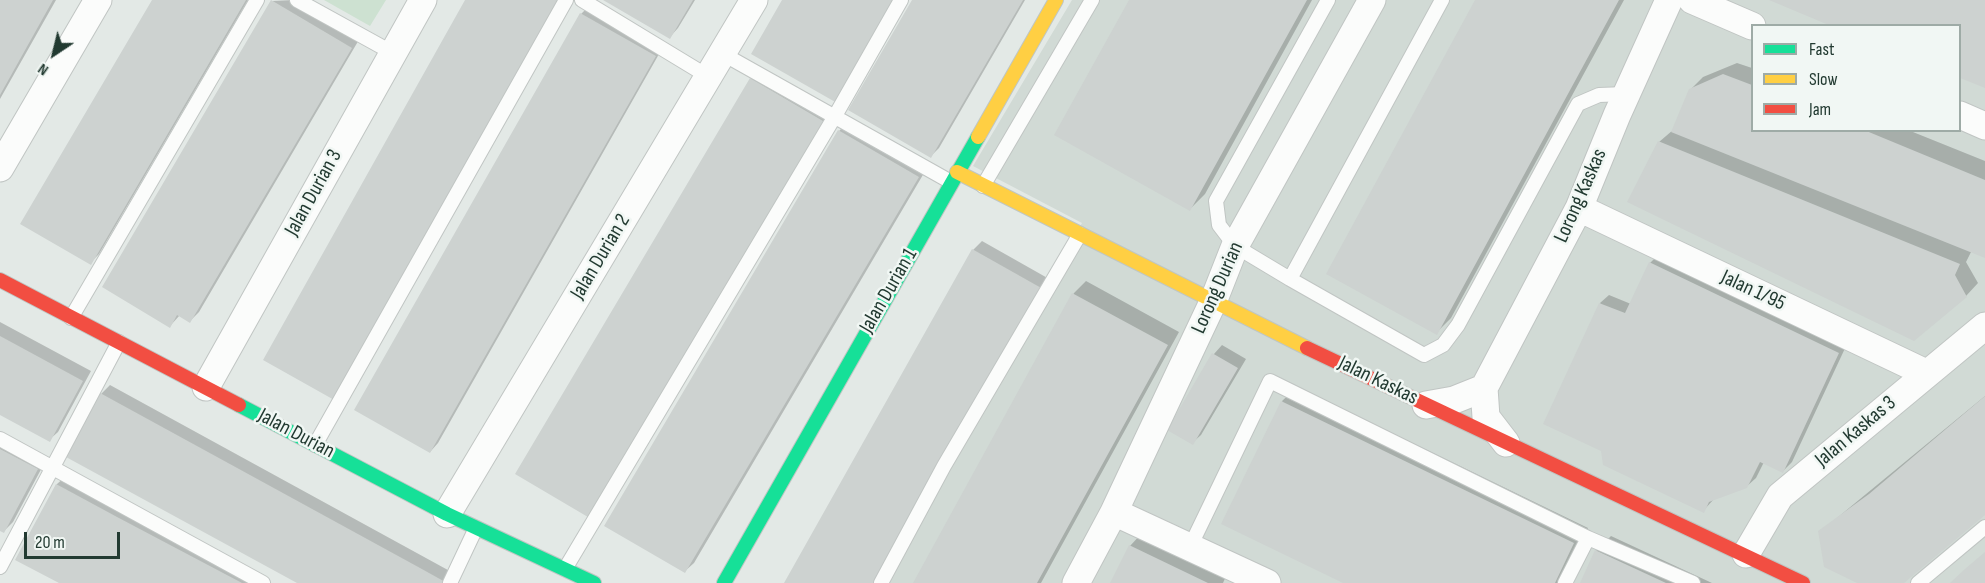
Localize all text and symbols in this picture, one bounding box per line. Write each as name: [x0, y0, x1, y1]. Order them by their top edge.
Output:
north arrow: [24, 24, 84, 84]
legend: [1751, 24, 1961, 132]
text: Fast: [1809, 39, 1834, 60]
text: N: [34, 59, 52, 79]
text: Slow: [1809, 69, 1838, 90]
text: Jam: [1809, 99, 1831, 120]
street label: Jalan Durian 3: [280, 145, 348, 241]
street label: Lorong Kaskas: [1549, 145, 1613, 247]
street label: Jalan Durian 2: [566, 210, 636, 304]
street label: Lorong Durian: [1187, 238, 1249, 338]
street label: Jalan Durian 1: [855, 244, 923, 338]
street label: Jalan 1/95: [1717, 265, 1789, 317]
street label: Jalan Kaskas: [1334, 351, 1422, 411]
street label: Jalan Kaskas 3: [1811, 391, 1901, 473]
street label: Jalan Durian: [254, 403, 338, 465]
scale bar: [27, 520, 123, 558]
text: 20 m: [35, 532, 65, 553]

